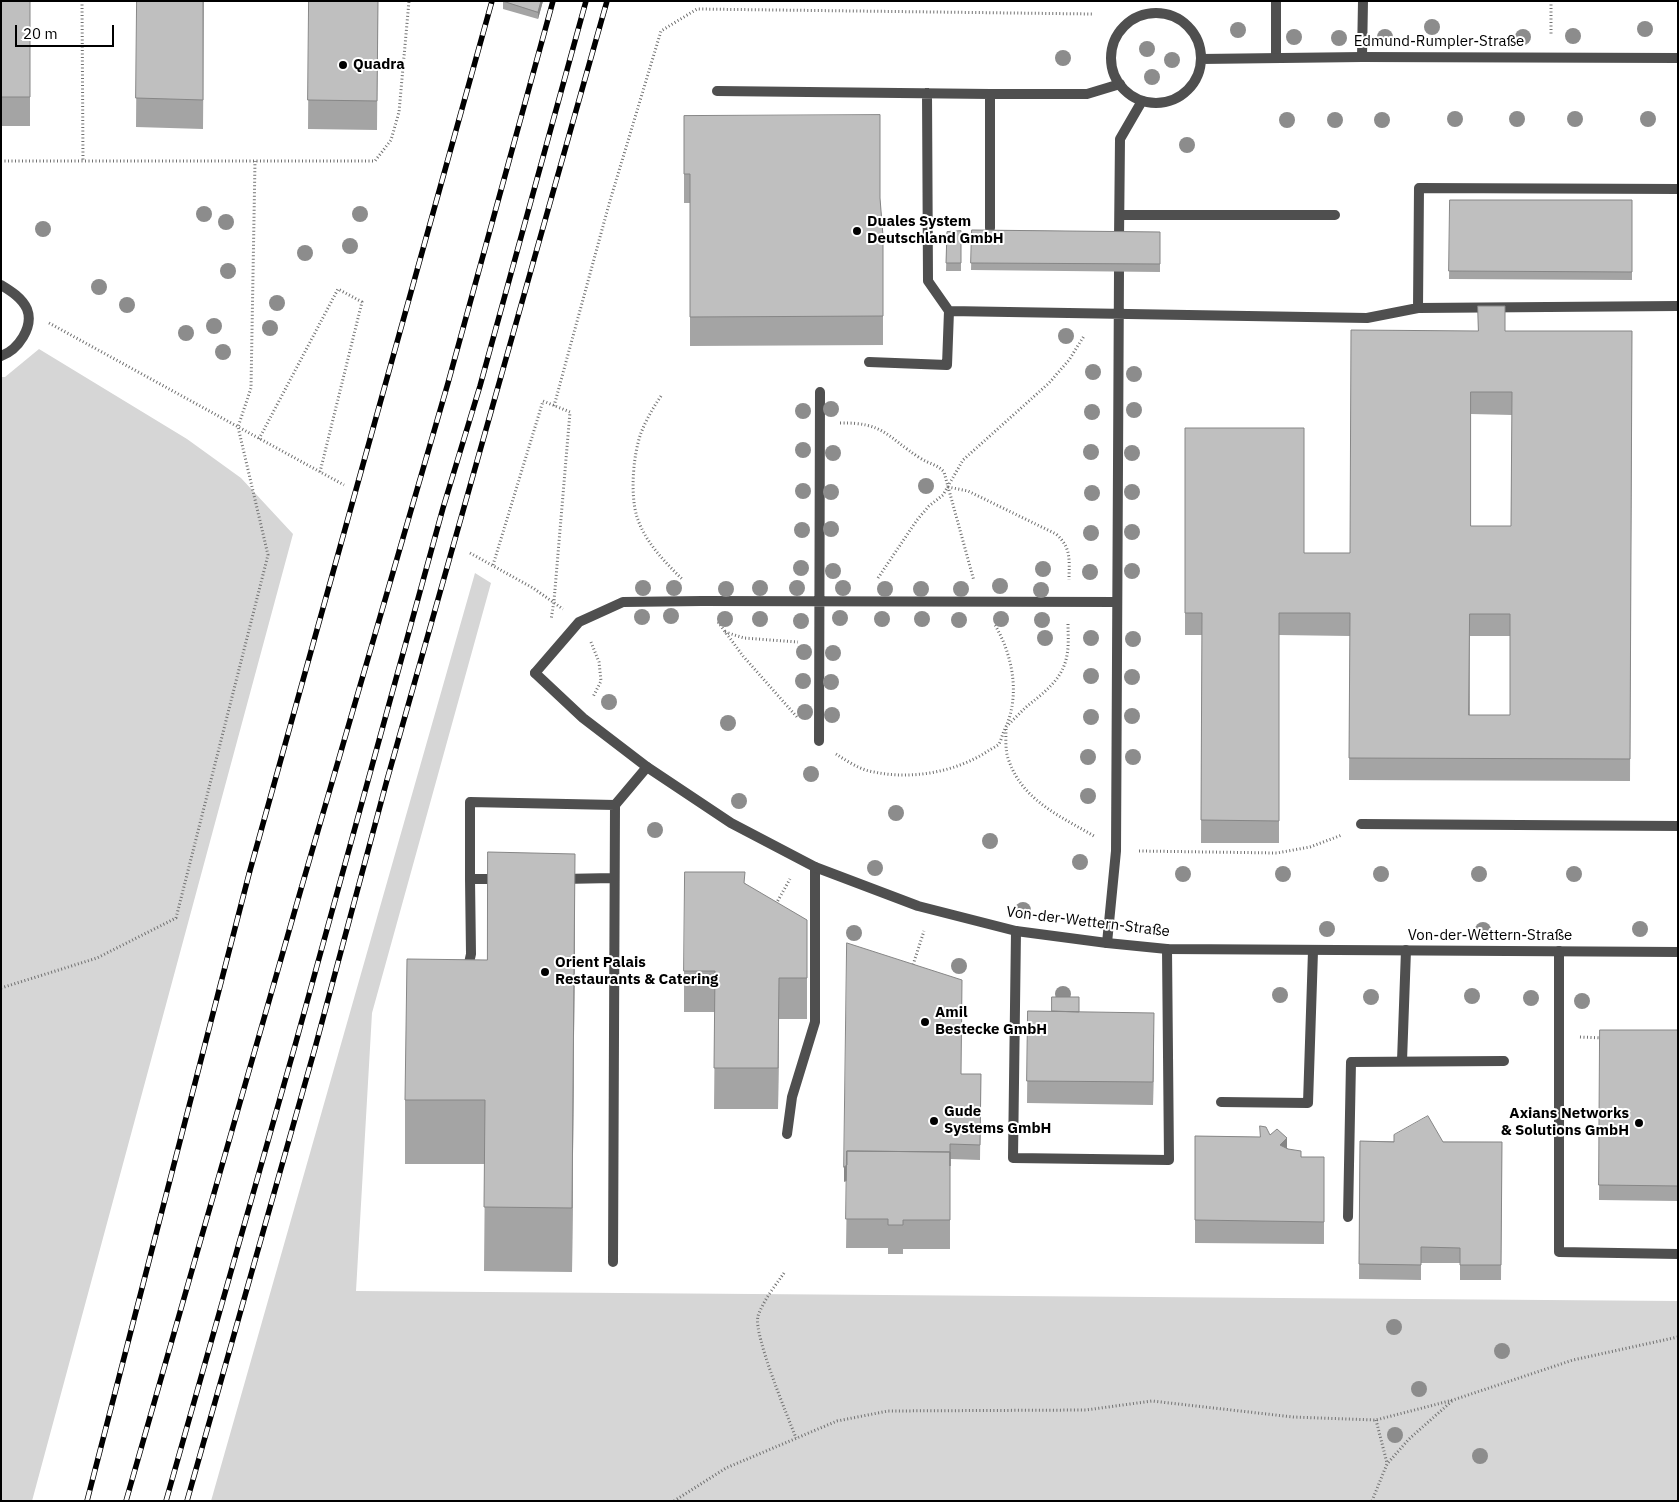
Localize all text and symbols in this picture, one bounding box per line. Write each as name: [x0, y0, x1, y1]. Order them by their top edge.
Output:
scale bar: [18, 15, 116, 47]
text: 20 m: [23, 24, 58, 43]
street label: Edmund-Rumpler-Straße: [1354, 33, 1524, 51]
place label: Quadra: [353, 56, 405, 74]
marker: Quadra: [337, 59, 349, 71]
place label: Duales System Deutschland GmbH: [867, 213, 1004, 248]
marker: Duales System Deutschland GmbH: [851, 225, 863, 237]
street label: Von-der-Wettern-Straße: [1005, 903, 1171, 941]
street label: Von-der-Wettern-Straße: [1408, 927, 1572, 945]
place label: Orient Palais Restaurants & Catering: [555, 954, 718, 989]
marker: Orient Palais Restaurants & Catering: [539, 966, 551, 978]
place label: Amil Bestecke GmbH: [935, 1004, 1047, 1039]
marker: Amil Bestecke GmbH: [919, 1016, 931, 1028]
place label: Gude Systems GmbH: [944, 1103, 1051, 1138]
place label: Axians Networks & Solutions GmbH: [1501, 1105, 1629, 1140]
marker: Gude Systems GmbH: [928, 1115, 940, 1127]
marker: Axians Networks & Solutions GmbH: [1633, 1117, 1645, 1129]

